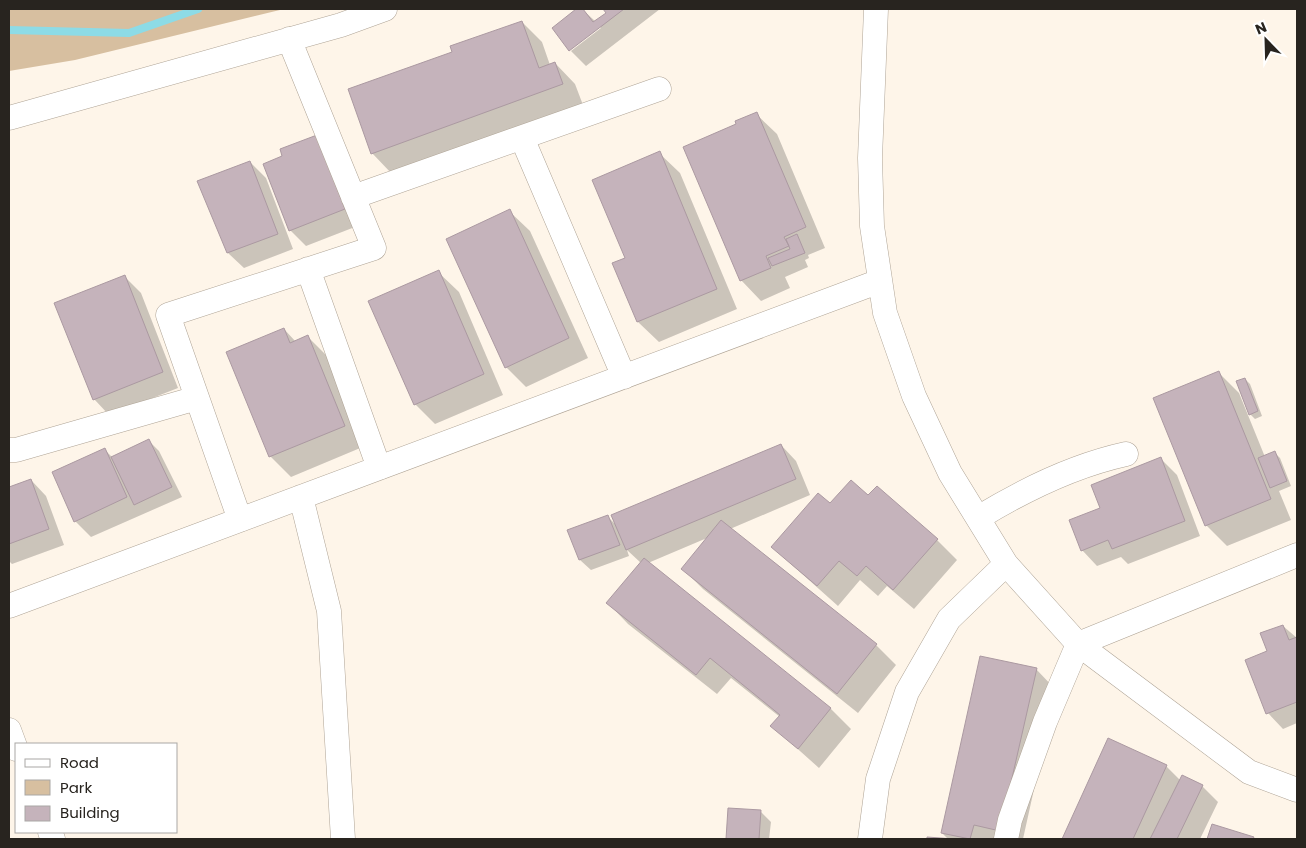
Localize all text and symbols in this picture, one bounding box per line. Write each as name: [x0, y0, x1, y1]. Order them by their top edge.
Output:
north arrow: [1241, 15, 1291, 65]
text: N: [1252, 17, 1270, 39]
legend: [15, 743, 178, 833]
text: Road: [60, 752, 99, 773]
text: Park: [60, 777, 92, 798]
text: Building: [60, 802, 120, 823]

